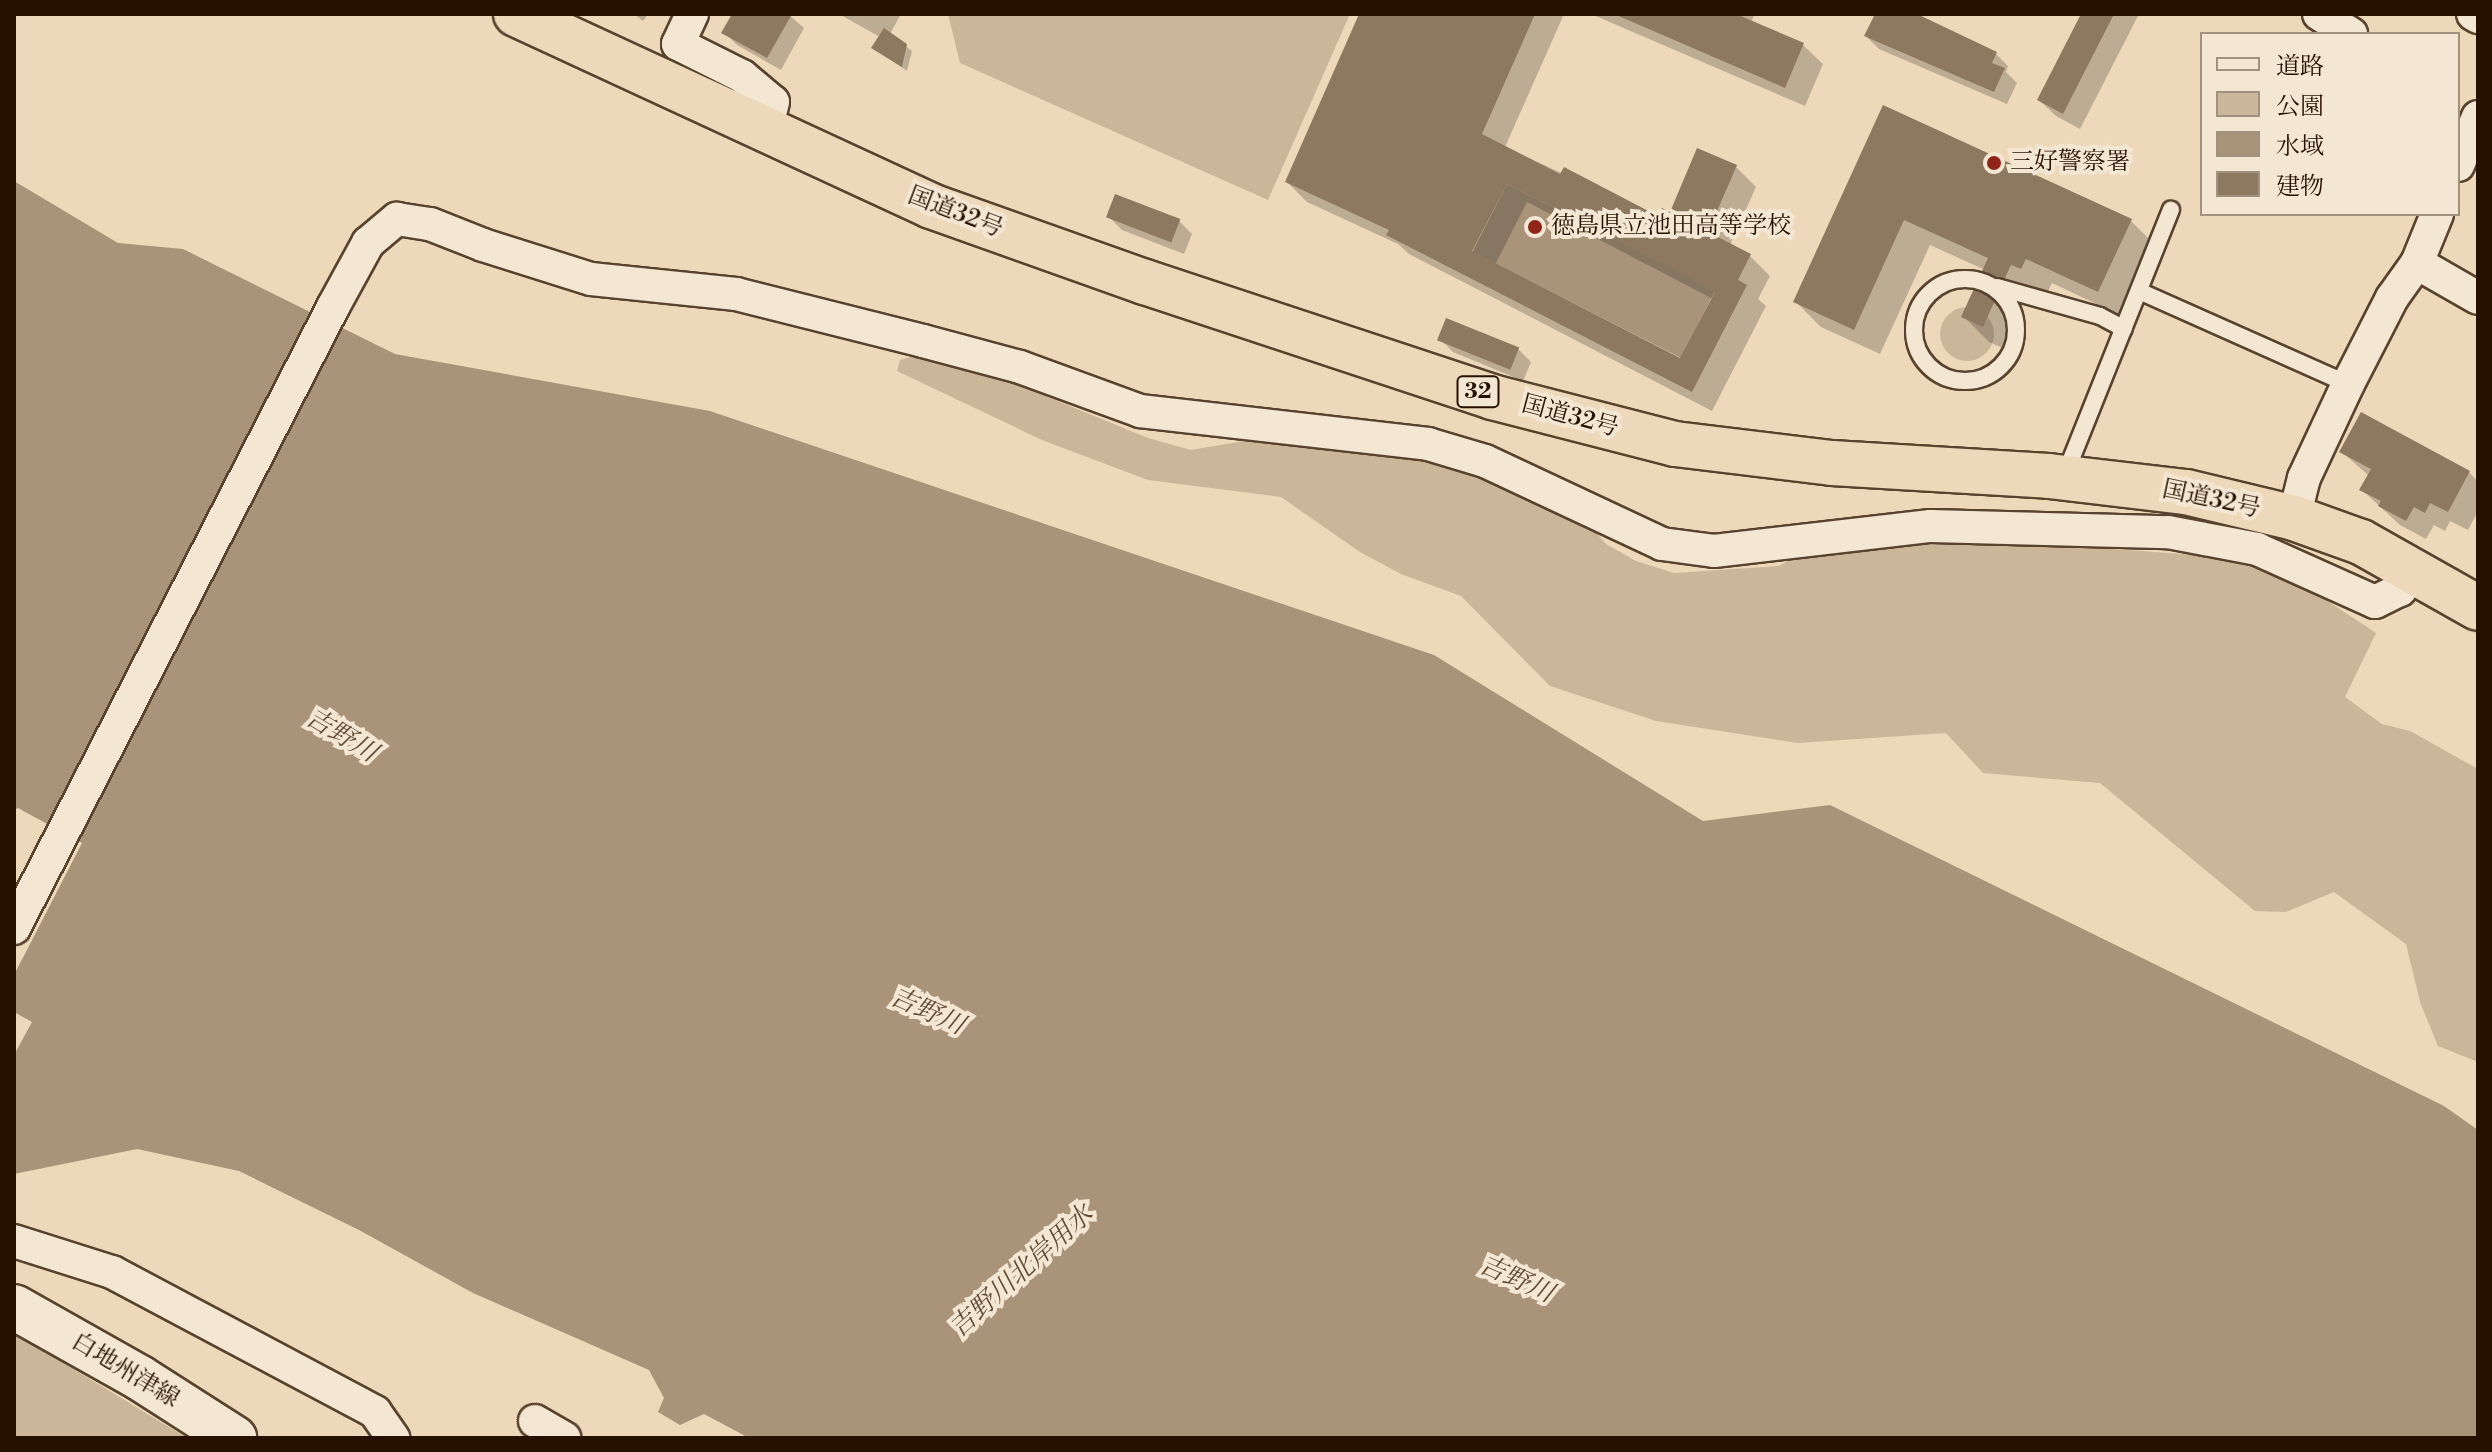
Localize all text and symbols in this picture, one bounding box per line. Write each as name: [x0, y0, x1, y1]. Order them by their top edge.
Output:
legend: [2200, 32, 2460, 216]
text: 道路: [2276, 52, 2324, 82]
text: 公園: [2276, 92, 2324, 122]
text: 水域: [2276, 132, 2324, 162]
place label: 三好警察署: [2010, 149, 2130, 177]
marker: 三好警察署: [1985, 154, 2003, 172]
text: 建物: [2276, 172, 2324, 202]
street label: 国道32号: [904, 182, 1006, 244]
place label: 徳島県立池田高等学校: [1551, 213, 1791, 241]
marker: 徳島県立池田高等学校: [1526, 218, 1544, 236]
road number: 32: [1456, 374, 1500, 410]
street label: 国道32号: [1518, 390, 1622, 444]
street label: 国道32号: [2160, 476, 2262, 524]
water label: 吉野川: [300, 703, 382, 769]
water label: 吉野川: [885, 982, 969, 1042]
water label: 吉野川北岸用水: [944, 1200, 1100, 1344]
water label: 吉野川: [1474, 1250, 1558, 1310]
street label: 白地州津線: [66, 1328, 184, 1414]

